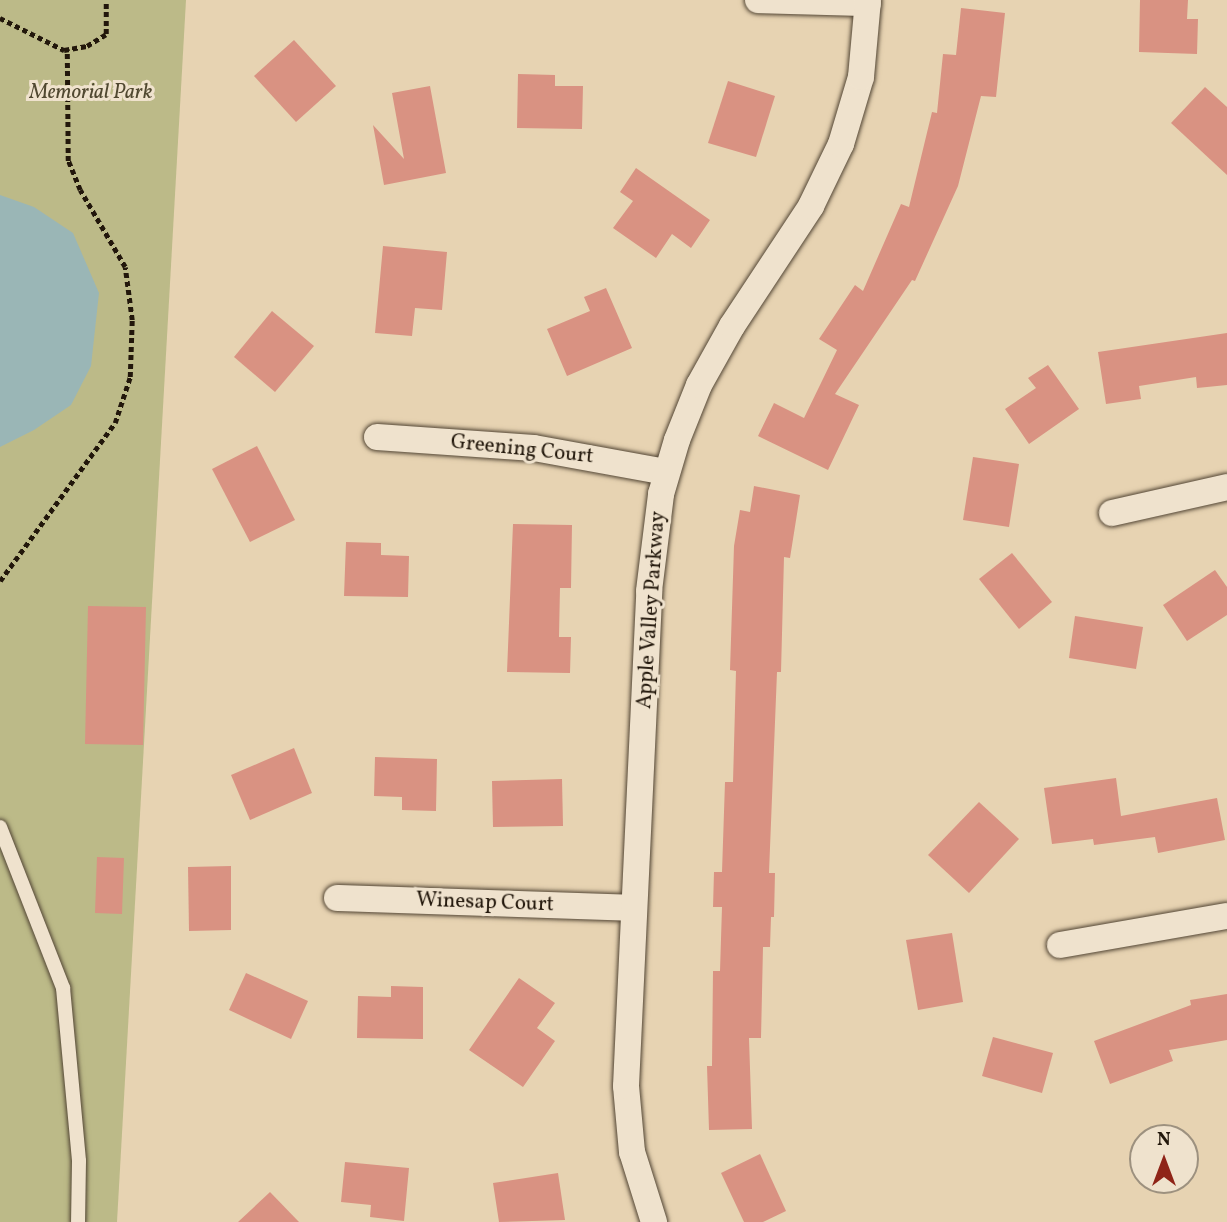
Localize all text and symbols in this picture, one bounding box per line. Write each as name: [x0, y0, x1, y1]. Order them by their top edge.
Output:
park label: Memorial Park: [30, 80, 152, 106]
street label: Greening Court: [449, 430, 595, 470]
street label: Apple Valley Parkway: [632, 510, 672, 710]
street label: Winesap Court: [416, 888, 554, 918]
north arrow: [1129, 1124, 1199, 1194]
text: N: [1157, 1127, 1171, 1153]

